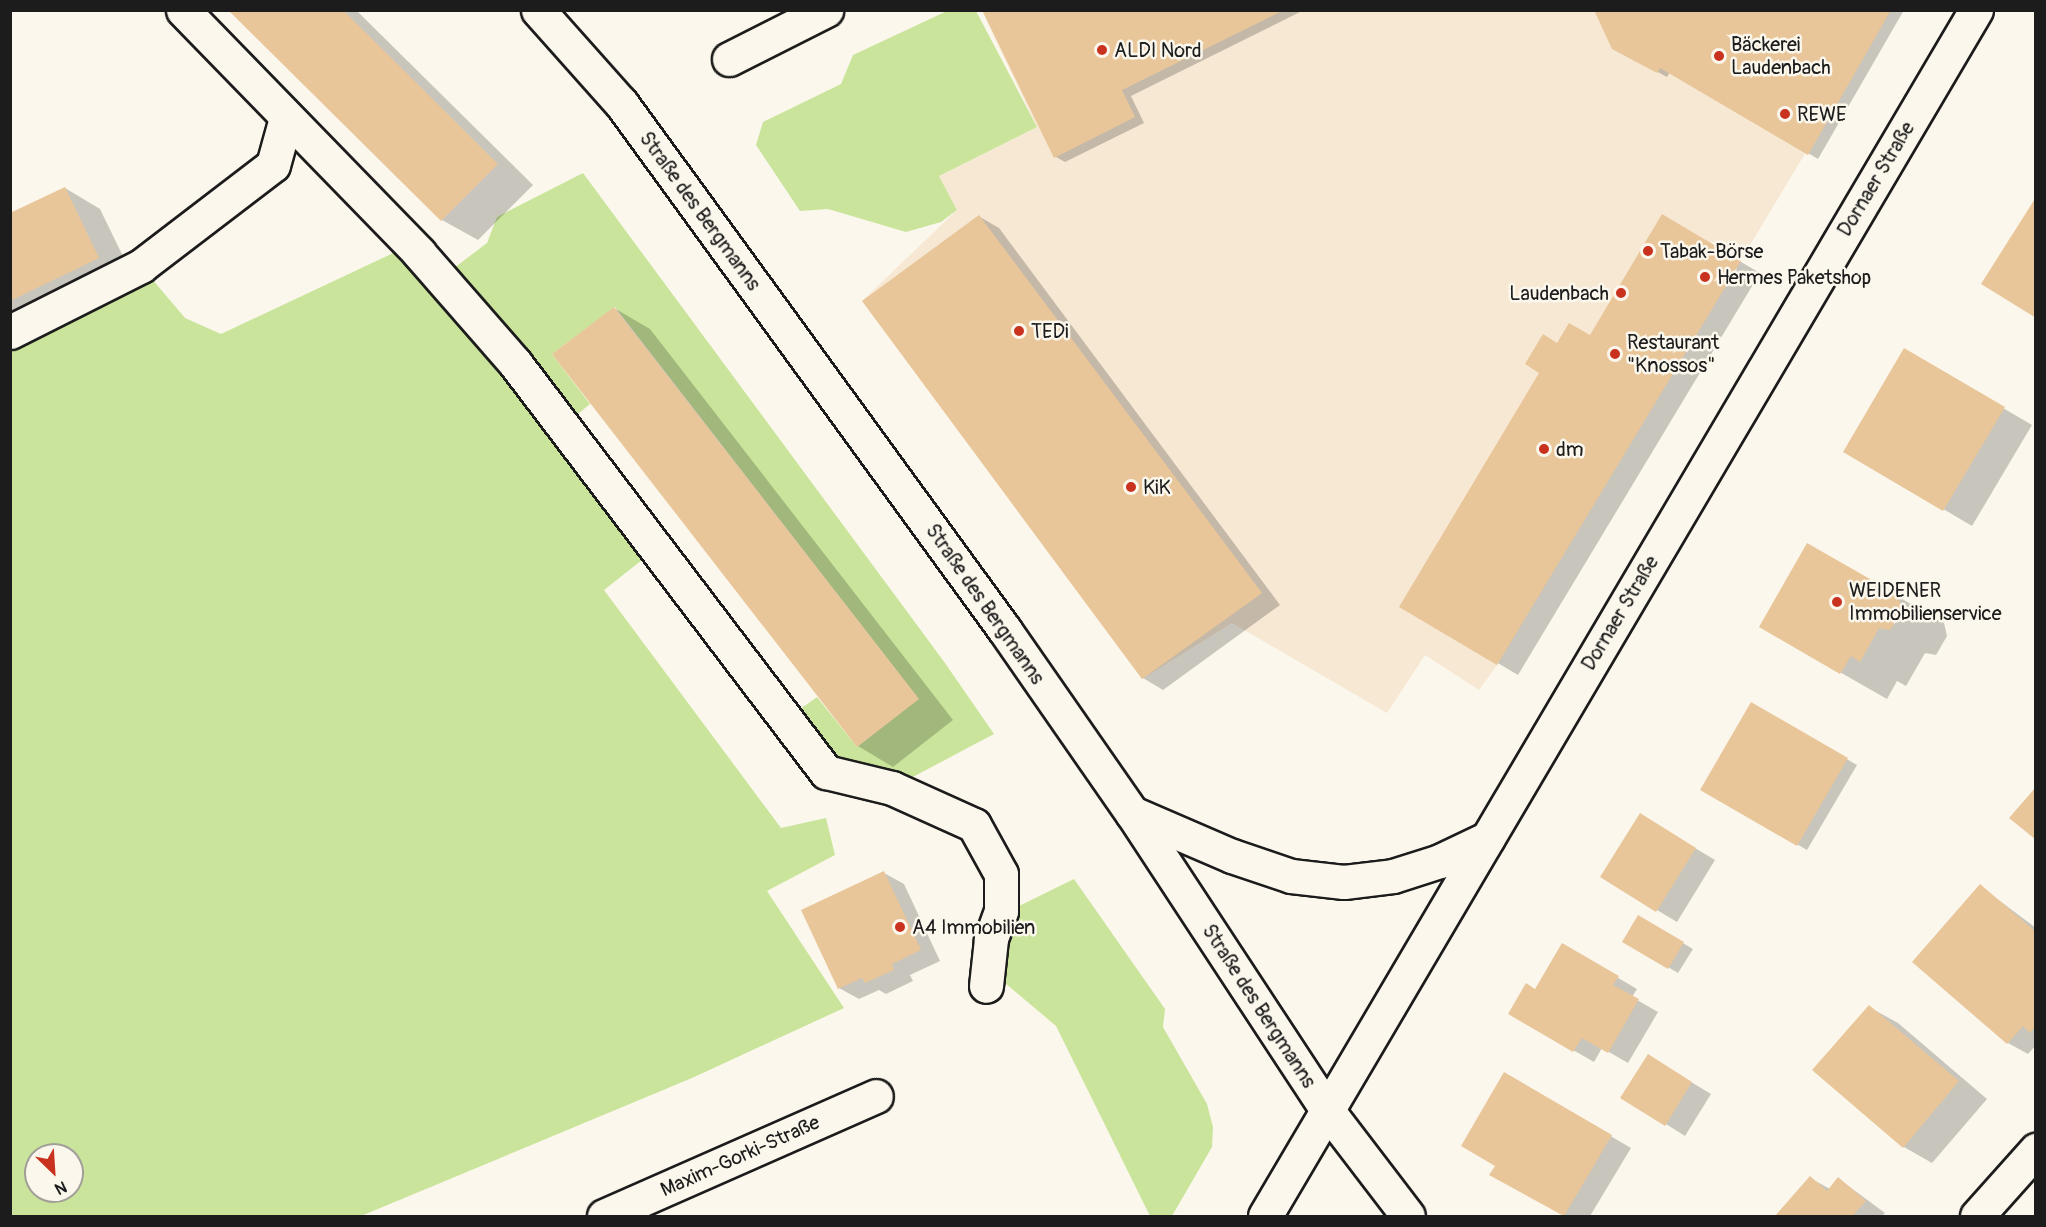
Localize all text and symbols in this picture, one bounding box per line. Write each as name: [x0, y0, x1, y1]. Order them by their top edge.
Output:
place label: Bäckerei Laudenbach: [1731, 33, 1831, 80]
place label: ALDI Nord: [1114, 38, 1202, 62]
marker: ALDI Nord: [1095, 43, 1109, 57]
marker: Bäckerei Laudenbach: [1712, 49, 1726, 63]
place label: REWE: [1797, 102, 1846, 126]
marker: REWE: [1778, 107, 1792, 121]
street label: Dornaer Straße: [1832, 117, 1920, 241]
street label: Straße des Bergmanns: [634, 127, 766, 295]
place label: Tabak-Börse: [1660, 239, 1763, 263]
marker: Tabak-Börse: [1641, 244, 1655, 258]
place label: Hermes Paketshop: [1717, 265, 1871, 289]
marker: Hermes Paketshop: [1698, 270, 1712, 284]
place label: Laudenbach: [1509, 281, 1609, 305]
marker: Laudenbach: [1614, 286, 1628, 300]
place label: TEDi: [1031, 319, 1069, 343]
marker: TEDi: [1012, 324, 1026, 338]
place label: Restaurant "Knossos": [1627, 330, 1719, 377]
marker: Restaurant "Knossos": [1608, 347, 1622, 361]
place label: dm: [1556, 437, 1584, 461]
marker: dm: [1537, 442, 1551, 456]
place label: KiK: [1143, 475, 1171, 499]
marker: KiK: [1124, 480, 1138, 494]
street label: Straße des Bergmanns: [921, 519, 1049, 689]
street label: Dornaer Straße: [1576, 551, 1664, 675]
place label: WEIDENER Immobilienservice: [1849, 578, 2001, 625]
marker: WEIDENER Immobilienservice: [1830, 595, 1844, 609]
place label: A4 Immobilien: [912, 915, 1035, 939]
marker: A4 Immobilien: [893, 920, 907, 934]
street label: Straße des Bergmanns: [1197, 920, 1321, 1092]
street label: Maxim-Gorki-Straße: [657, 1110, 823, 1202]
north arrow: [24, 1143, 84, 1203]
text: N: [52, 1176, 70, 1199]

